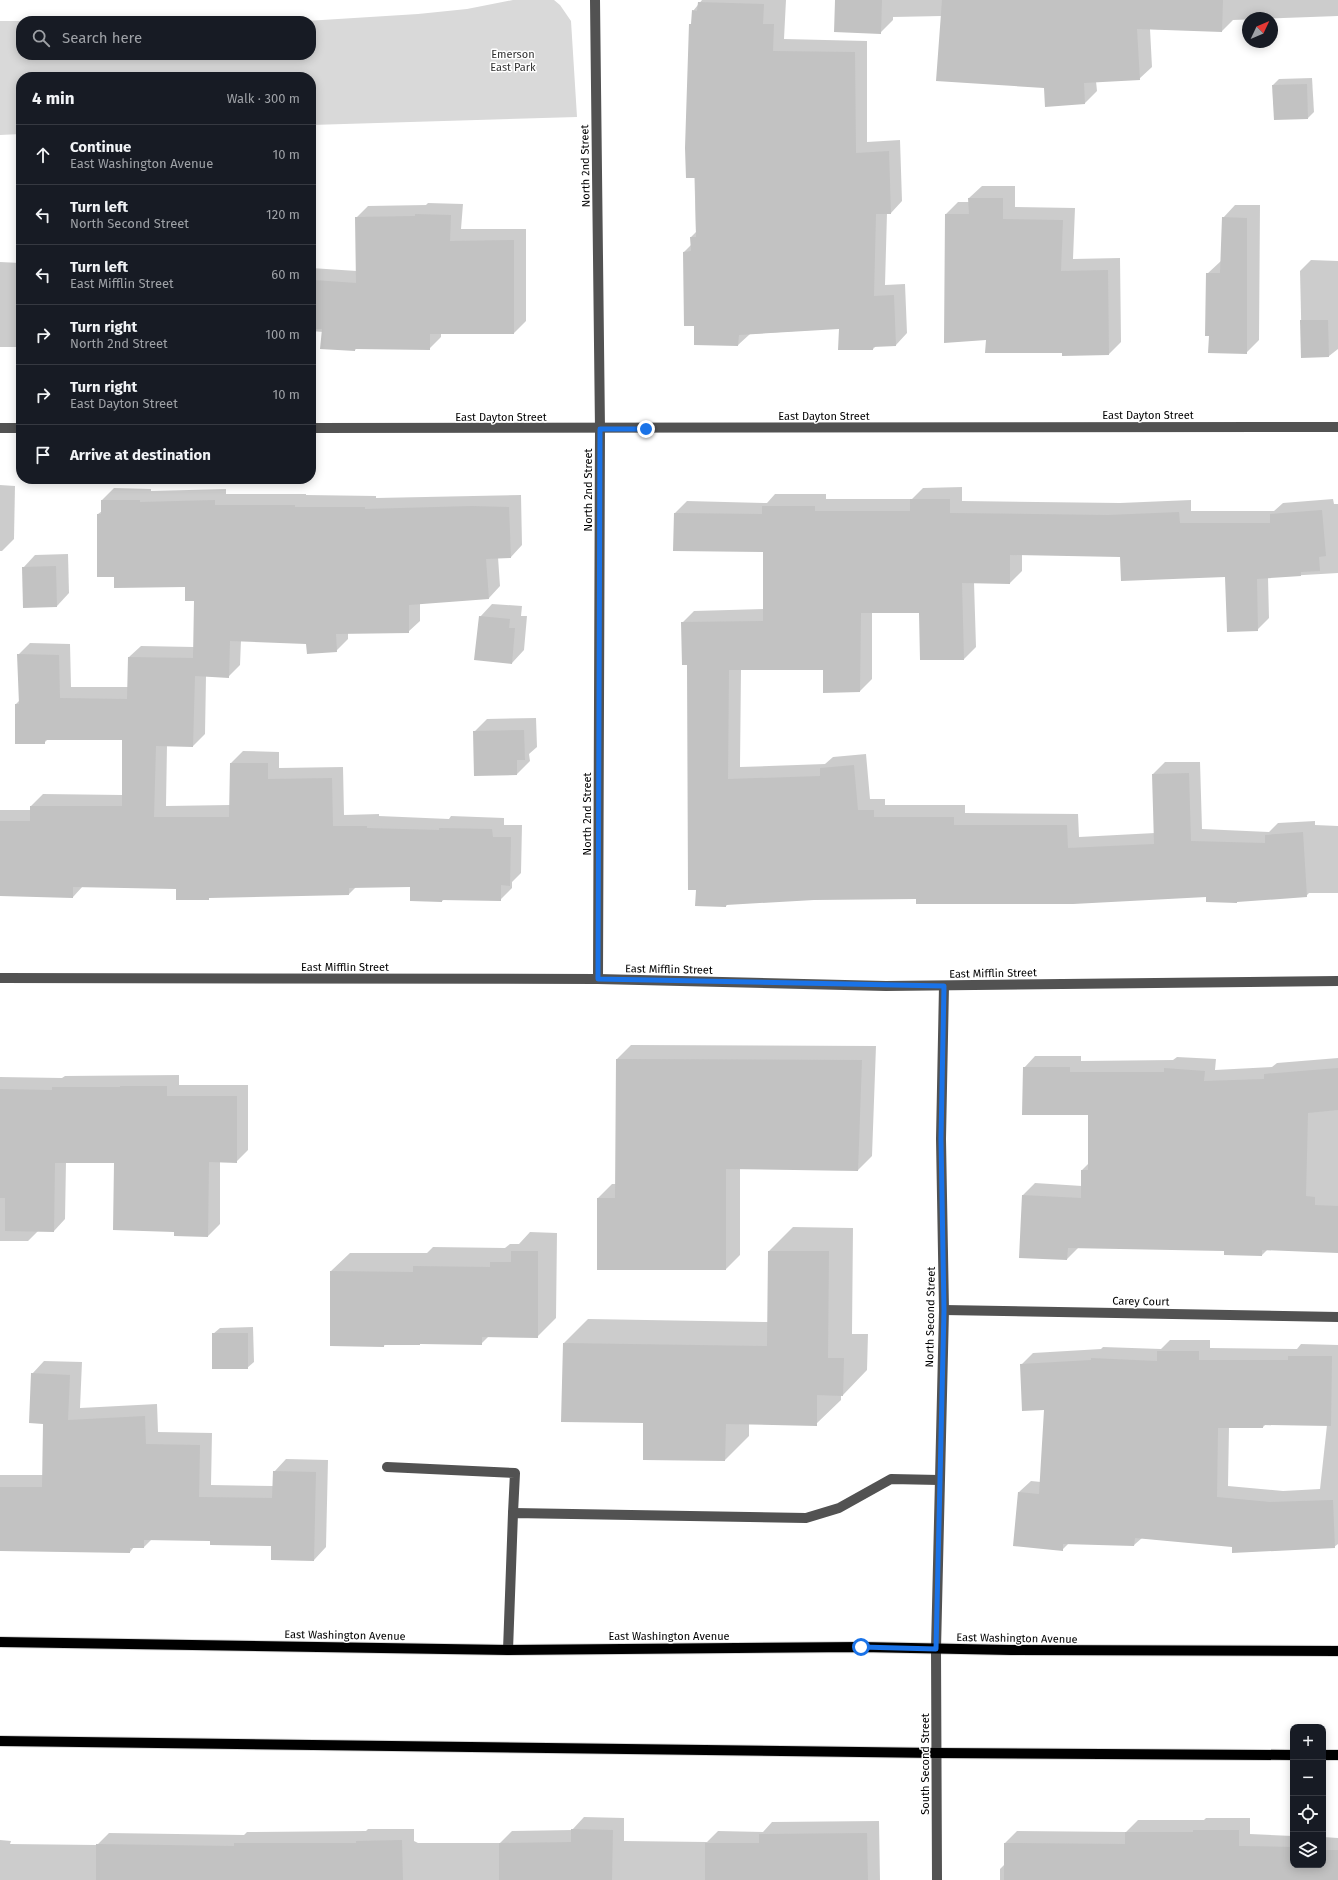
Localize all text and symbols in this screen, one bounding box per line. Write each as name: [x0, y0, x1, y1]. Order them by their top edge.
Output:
north arrow: [1242, 12, 1278, 48]
search box: [16, 16, 316, 60]
icon: search: [30, 27, 52, 49]
text: Search here: [62, 29, 142, 47]
park label: Emerson East Park: [490, 48, 536, 74]
text: 4 min: [32, 88, 75, 109]
text: Walk · 300 m: [227, 91, 300, 106]
street label: North 2nd Street: [578, 124, 593, 207]
text: Continue: [70, 138, 131, 156]
icon: ahead: [32, 144, 54, 166]
text: 10 m: [273, 147, 300, 162]
text: East Washington Avenue: [70, 156, 213, 171]
text: Turn left: [70, 198, 128, 216]
icon: left: [32, 204, 54, 226]
text: 120 m: [266, 207, 300, 222]
text: North Second Street: [70, 216, 189, 231]
text: Turn left: [70, 258, 128, 276]
icon: left: [32, 264, 54, 286]
text: 60 m: [271, 267, 300, 282]
text: East Mifflin Street: [70, 276, 174, 291]
text: Turn right: [70, 318, 137, 336]
icon: right: [32, 324, 54, 346]
text: 100 m: [265, 327, 300, 342]
text: North 2nd Street: [70, 336, 168, 351]
text: Turn right: [70, 378, 137, 396]
icon: right: [32, 384, 54, 406]
text: 10 m: [273, 387, 300, 402]
text: East Dayton Street: [70, 396, 178, 411]
street label: East Dayton Street: [1102, 409, 1194, 422]
street label: East Dayton Street: [778, 410, 870, 423]
street label: East Dayton Street: [455, 411, 547, 424]
route end: [637, 420, 655, 438]
icon: arrive: [32, 444, 54, 466]
text: Arrive at destination: [70, 446, 211, 464]
street label: North 2nd Street: [582, 449, 595, 531]
street label: North 2nd Street: [581, 773, 594, 855]
street label: East Mifflin Street: [301, 961, 389, 974]
street label: East Mifflin Street: [625, 962, 713, 977]
street label: East Mifflin Street: [949, 966, 1037, 981]
street label: North Second Street: [923, 1267, 938, 1367]
street label: Carey Court: [1112, 1295, 1170, 1308]
street label: East Washington Avenue: [284, 1628, 406, 1643]
street label: East Washington Avenue: [608, 1630, 730, 1643]
street label: East Washington Avenue: [956, 1631, 1078, 1646]
route start: [852, 1638, 870, 1656]
street label: South Second Street: [919, 1713, 932, 1815]
map controls: [1290, 1724, 1326, 1868]
button: +: [1290, 1724, 1326, 1760]
button: −: [1290, 1760, 1326, 1796]
button: locate: [1290, 1796, 1326, 1832]
button: layers: [1290, 1832, 1326, 1868]

